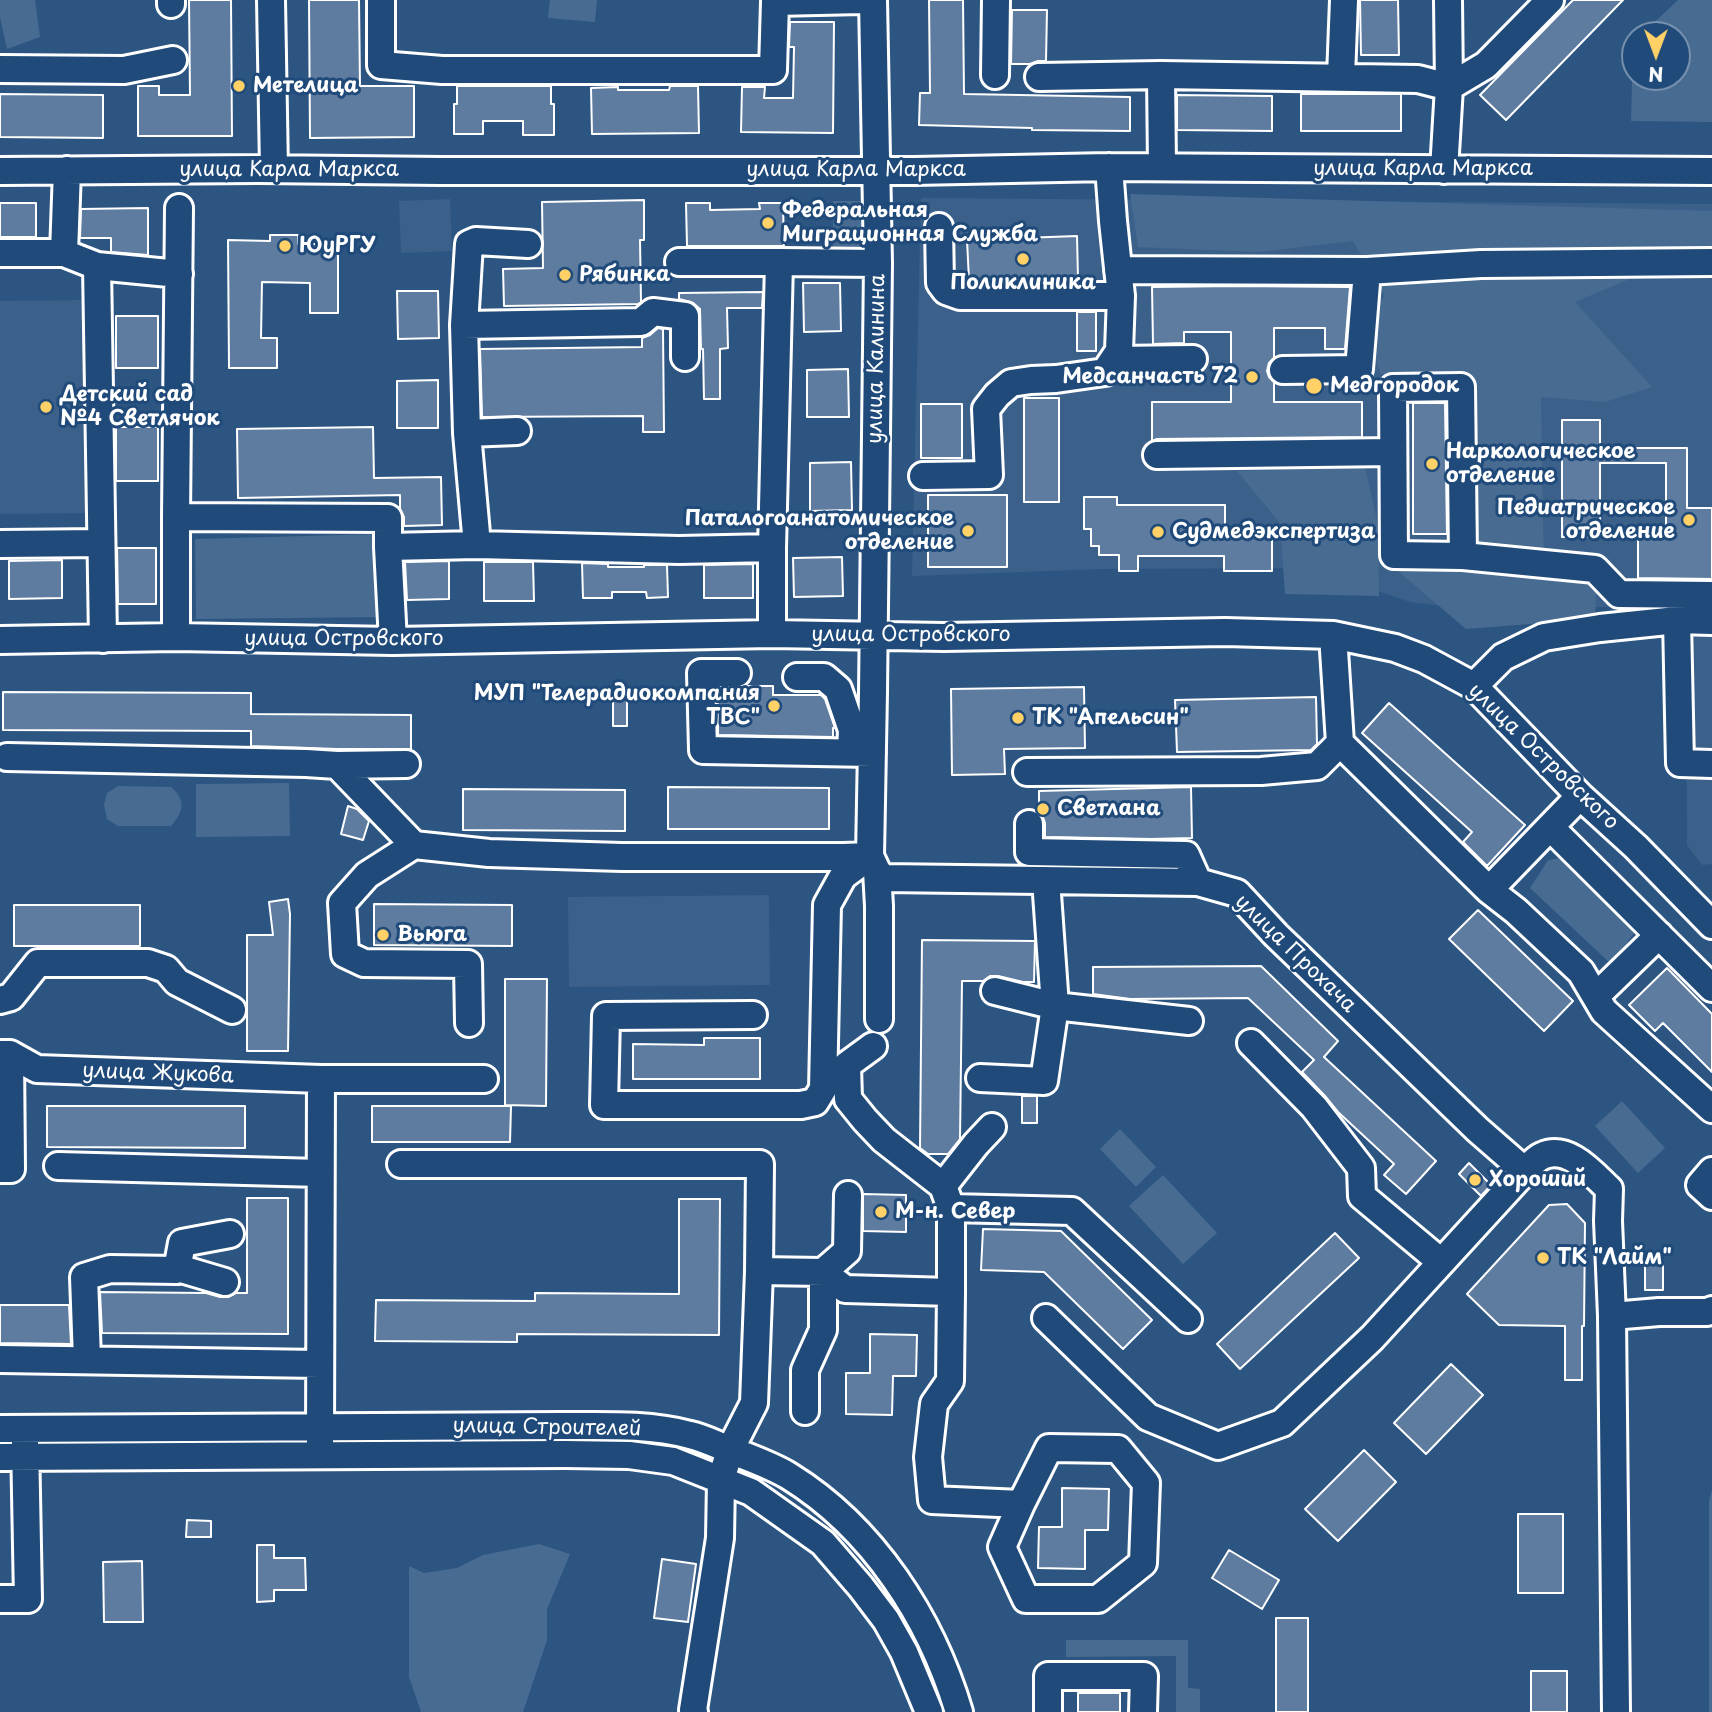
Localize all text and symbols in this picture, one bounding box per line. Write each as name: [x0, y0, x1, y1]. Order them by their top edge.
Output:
north arrow: [1621, 21, 1691, 91]
text: N: [1648, 61, 1664, 89]
place label: Метелица: [253, 73, 358, 99]
marker: Метелица: [231, 78, 247, 94]
street label: улица Карла Маркса: [1313, 156, 1533, 182]
street label: улица Карла Маркса: [179, 157, 399, 183]
street label: улица Карла Маркса: [746, 157, 966, 183]
place label: Федеральная Миграционная Служба: [782, 198, 1038, 248]
marker: Федеральная Миграционная Служба: [760, 215, 776, 231]
place label: ЮуРГУ: [299, 233, 375, 259]
marker: ЮуРГУ: [277, 238, 293, 254]
marker: Поликлиника: [1015, 251, 1031, 267]
place label: Рябинка: [579, 262, 670, 288]
marker: Рябинка: [557, 267, 573, 283]
place label: Поликлиника: [950, 270, 1096, 296]
street label: улица Калинина: [863, 274, 891, 444]
place label: Медсанчасть 72: [1062, 364, 1238, 390]
marker: Медсанчасть 72: [1244, 369, 1260, 385]
place label: Медгородок: [1330, 373, 1459, 399]
marker: Медгородок: [1304, 376, 1324, 396]
place label: Детский сад №4 Светлячок: [60, 382, 220, 432]
marker: Детский сад №4 Светлячок: [38, 399, 54, 415]
place label: Наркологическое отделение: [1446, 439, 1635, 489]
marker: Наркологическое отделение: [1424, 456, 1440, 472]
place label: Педиатрическое отделение: [1497, 495, 1675, 545]
place label: Паталогоанатомическое отделение: [685, 506, 954, 556]
marker: Педиатрическое отделение: [1681, 512, 1697, 528]
place label: Судмедэкспертиза: [1172, 519, 1375, 545]
marker: Паталогоанатомическое отделение: [960, 523, 976, 539]
marker: Судмедэкспертиза: [1150, 524, 1166, 540]
street label: улица Островского: [811, 622, 1011, 648]
street label: улица Островского: [244, 626, 444, 652]
street label: улица Островского: [1463, 679, 1623, 835]
place label: МУП "Телерадиокомпания ТВС": [474, 681, 760, 731]
marker: МУП "Телерадиокомпания ТВС": [766, 698, 782, 714]
place label: ТК "Апельсин": [1032, 705, 1189, 731]
marker: ТК "Апельсин": [1010, 710, 1026, 726]
place label: Светлана: [1057, 796, 1161, 822]
marker: Светлана: [1035, 801, 1051, 817]
street label: улица Прохача: [1229, 890, 1361, 1018]
place label: Вьюга: [397, 922, 467, 948]
marker: Вьюга: [375, 927, 391, 943]
street label: улица Жукова: [82, 1059, 234, 1089]
place label: Хороший: [1489, 1167, 1586, 1193]
marker: Хороший: [1467, 1172, 1483, 1188]
place label: М-н. Север: [895, 1199, 1015, 1225]
marker: М-н. Север: [873, 1204, 889, 1220]
place label: ТК "Лайм": [1557, 1245, 1672, 1271]
marker: ТК "Лайм": [1535, 1250, 1551, 1266]
street label: улица Строителей: [452, 1414, 642, 1442]

